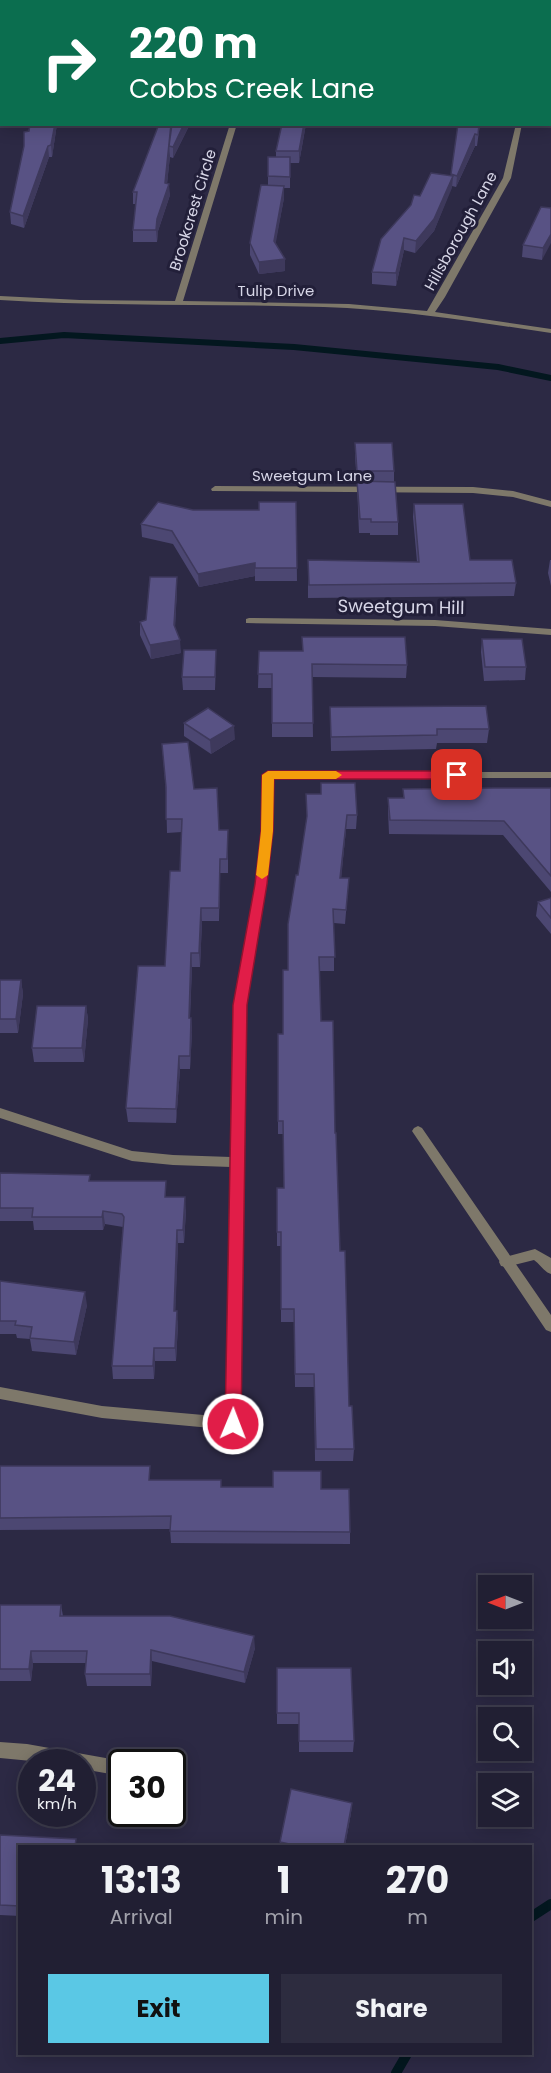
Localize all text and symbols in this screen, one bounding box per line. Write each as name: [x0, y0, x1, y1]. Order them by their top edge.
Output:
text: 220 m: [129, 14, 258, 73]
icon: right: [30, 24, 108, 102]
text: Cobbs Creek Lane: [129, 70, 374, 107]
street label: Brookcrest Circle: [164, 147, 221, 273]
street label: Hillsborough Lane: [419, 167, 502, 294]
street label: Tulip Drive: [238, 280, 314, 301]
street label: Sweetgum Lane: [252, 465, 372, 486]
street label: Sweetgum Hill: [337, 593, 465, 620]
pin: [431, 749, 482, 800]
icon: arrive: [440, 758, 473, 791]
position arrow: [201, 1392, 265, 1456]
north arrow: [478, 1575, 532, 1629]
map controls: [478, 1575, 532, 1827]
button: sound: [478, 1641, 532, 1695]
button: search: [478, 1707, 532, 1761]
speed limit sign: 30: [108, 1749, 186, 1827]
text: 24: [38, 1759, 76, 1802]
button: layers: [478, 1773, 532, 1827]
text: km/h: [37, 1793, 77, 1814]
text: 13:13: [101, 1855, 182, 1906]
text: 1: [277, 1855, 291, 1906]
text: 270: [386, 1855, 449, 1906]
text: Arrival: [110, 1903, 173, 1931]
text: min: [265, 1903, 303, 1931]
text: m: [407, 1903, 428, 1931]
button: Exit: [48, 1974, 269, 2043]
button: Share: [281, 1974, 502, 2043]

